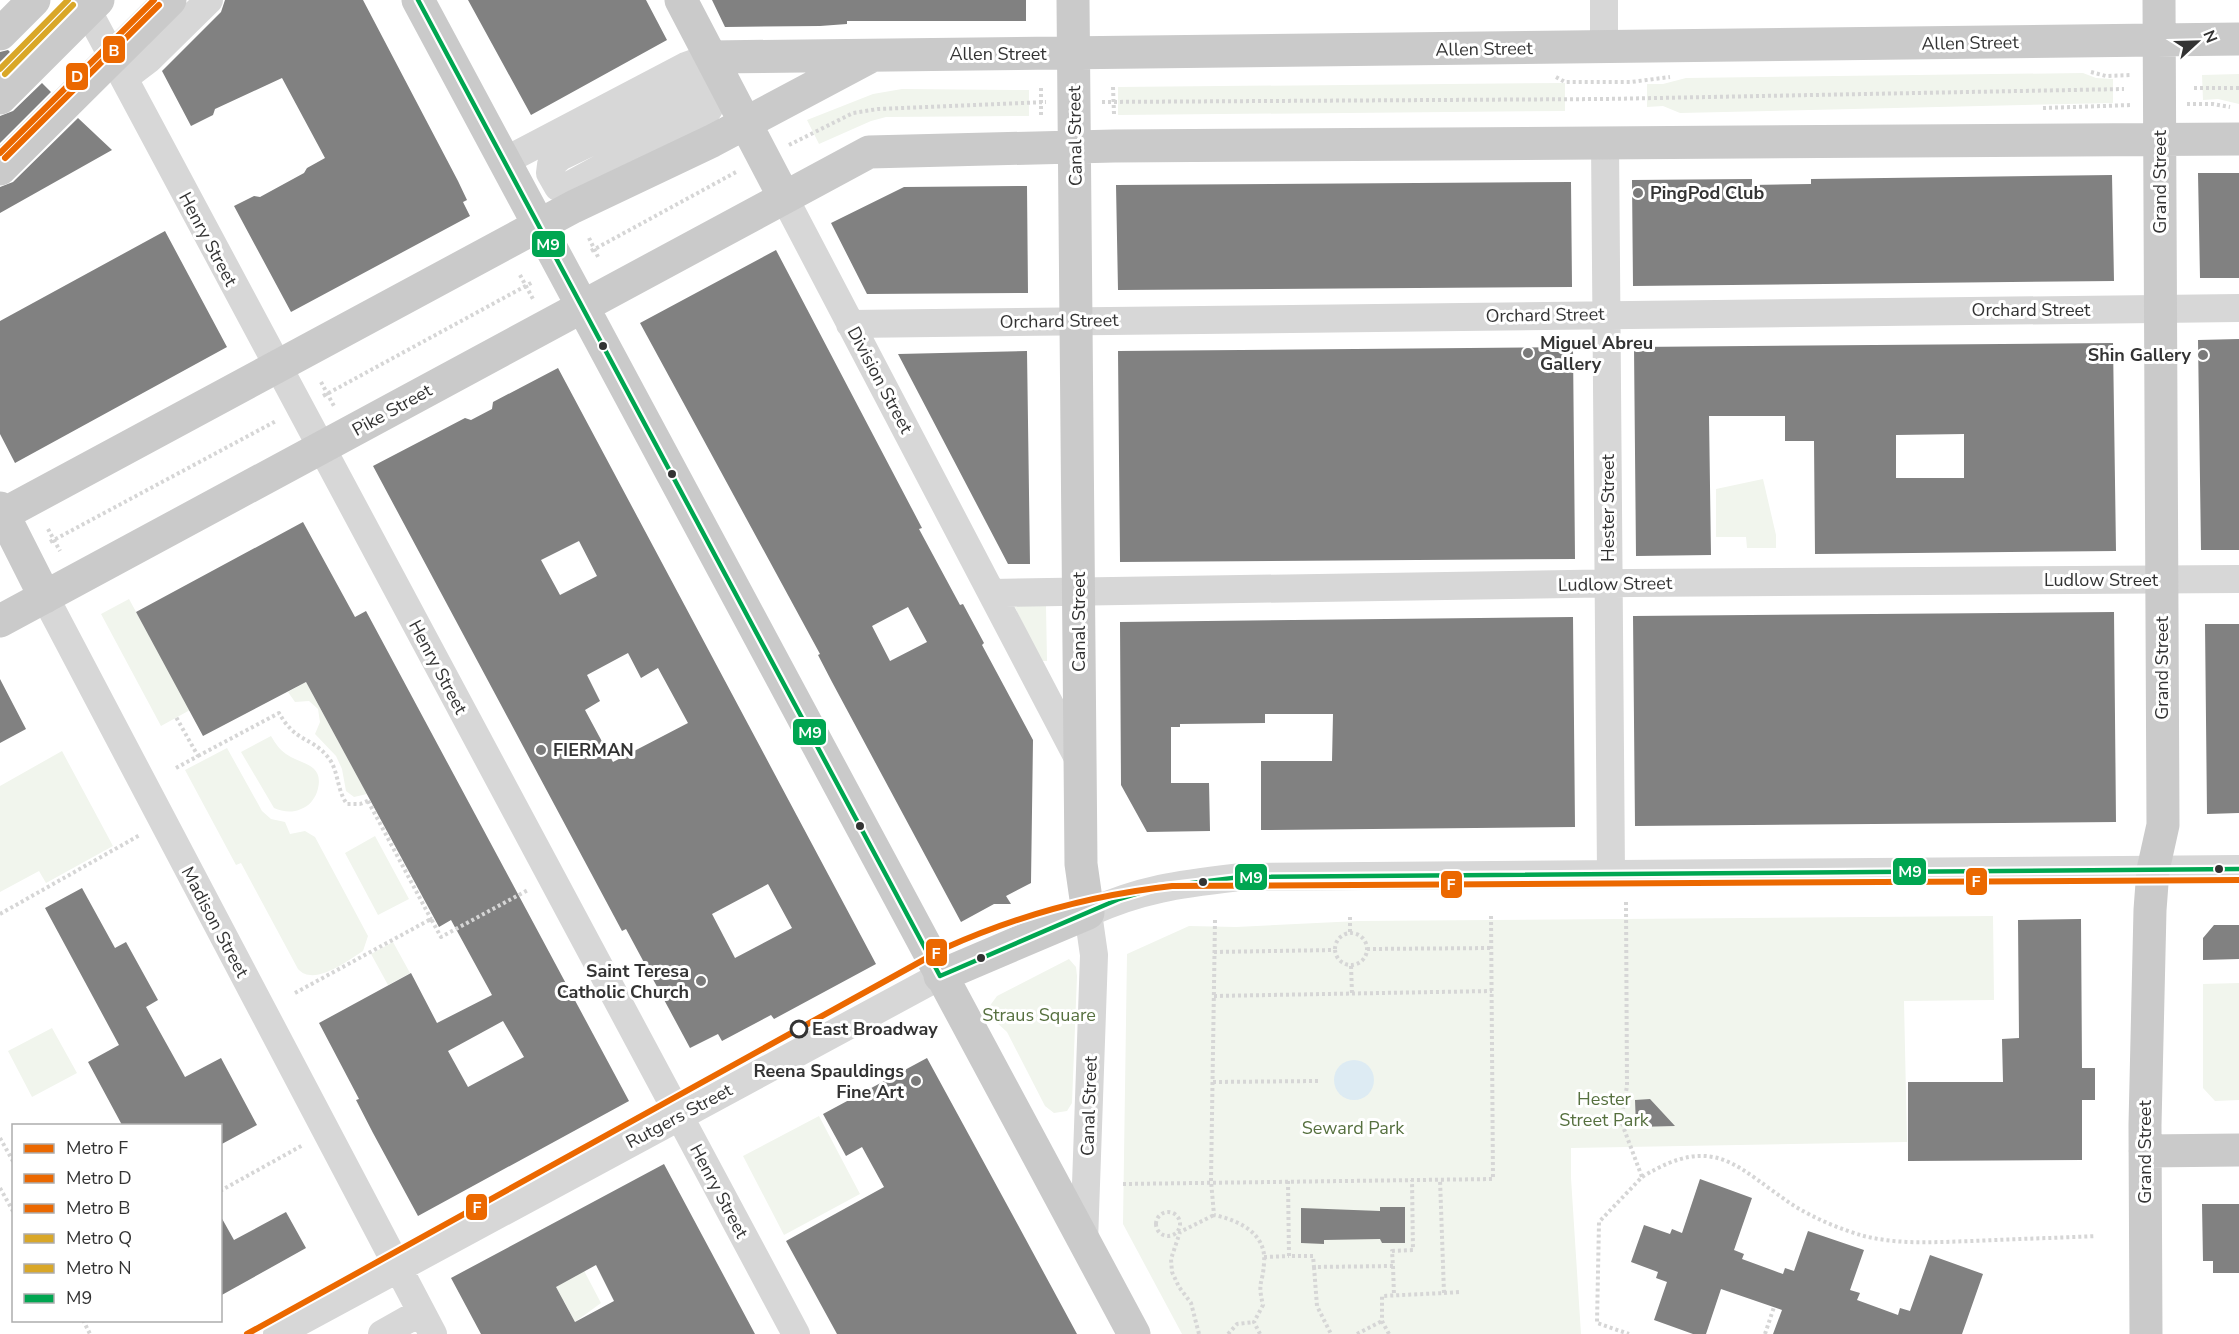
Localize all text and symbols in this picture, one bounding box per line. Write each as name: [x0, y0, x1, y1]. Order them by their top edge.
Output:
north arrow: [2167, 12, 2227, 72]
text: N: [2198, 27, 2222, 46]
street label: Allen Street: [1921, 30, 2020, 56]
line badge: B: [102, 35, 126, 64]
street label: Allen Street: [1435, 36, 1534, 62]
text: B: [108, 40, 120, 62]
street label: Allen Street: [949, 42, 1047, 66]
line badge: D: [65, 62, 89, 91]
text: D: [71, 66, 83, 88]
street label: Canal Street: [1062, 85, 1088, 186]
street label: Grand Street: [2148, 130, 2172, 234]
place label: PingPod Club: [1650, 181, 1764, 205]
marker: PingPod Club: [1631, 186, 1645, 200]
street label: Henry Street: [173, 188, 243, 291]
line badge: M9: [531, 230, 566, 258]
text: M9: [536, 234, 560, 256]
street label: Orchard Street: [1972, 298, 2091, 322]
street label: Orchard Street: [1485, 302, 1605, 328]
street label: Orchard Street: [999, 308, 1119, 334]
street label: Division Street: [842, 322, 919, 438]
place label: Miguel Abreu Gallery: [1540, 331, 1653, 376]
unlabelled marker: [597, 340, 609, 352]
place label: Shin Gallery: [2088, 343, 2192, 367]
marker: Miguel Abreu Gallery: [1521, 346, 1535, 360]
marker: Shin Gallery: [2196, 348, 2210, 362]
street label: Pike Street: [348, 378, 437, 442]
street label: Hester Street: [1596, 453, 1620, 562]
unlabelled marker: [666, 468, 678, 480]
street label: Ludlow Street: [2044, 568, 2159, 592]
street label: Canal Street: [1067, 571, 1091, 672]
street label: Ludlow Street: [1558, 571, 1673, 597]
street label: Henry Street: [403, 616, 473, 719]
street label: Grand Street: [2150, 616, 2174, 720]
line badge: M9: [792, 718, 827, 746]
text: M9: [798, 722, 822, 744]
place label: FIERMAN: [553, 738, 634, 762]
marker: FIERMAN: [534, 743, 548, 757]
unlabelled marker: [854, 820, 866, 832]
line badge: M9: [1892, 857, 1927, 886]
text: M9: [1898, 861, 1922, 883]
street label: Madison Street: [176, 862, 255, 982]
line badge: M9: [1234, 863, 1268, 891]
unlabelled marker: [2213, 863, 2225, 875]
text: M9: [1239, 867, 1263, 889]
line badge: F: [1965, 867, 1988, 896]
line badge: F: [1440, 870, 1463, 899]
text: F: [1972, 871, 1981, 893]
text: F: [1447, 874, 1456, 896]
unlabelled marker: [1197, 876, 1209, 888]
line badge: F: [925, 938, 948, 967]
text: F: [932, 943, 941, 965]
unlabelled marker: [975, 952, 987, 964]
place label: Saint Teresa Catholic Church: [557, 959, 689, 1004]
marker: Saint Teresa Catholic Church: [694, 974, 708, 988]
park label: Straus Square: [982, 1003, 1096, 1027]
place label: East Broadway: [812, 1017, 938, 1041]
marker: East Broadway: [790, 1020, 808, 1038]
street label: Canal Street: [1075, 1055, 1103, 1156]
place label: Reena Spauldings Fine Art: [753, 1059, 904, 1104]
marker: Reena Spauldings Fine Art: [909, 1074, 923, 1088]
street label: Rutgers Street: [622, 1078, 737, 1154]
park label: Hester Street Park: [1559, 1087, 1650, 1132]
street label: Grand Street: [2133, 1100, 2157, 1204]
park label: Seward Park: [1302, 1116, 1405, 1140]
legend: [12, 1124, 222, 1322]
text: Metro F: [66, 1136, 128, 1160]
street label: Henry Street: [684, 1140, 754, 1243]
text: Metro D: [66, 1166, 132, 1190]
line badge: F: [465, 1193, 488, 1221]
text: Metro B: [66, 1196, 130, 1220]
text: F: [473, 1197, 482, 1219]
text: Metro Q: [66, 1226, 132, 1250]
text: Metro N: [66, 1256, 132, 1280]
text: M9: [66, 1286, 92, 1310]

